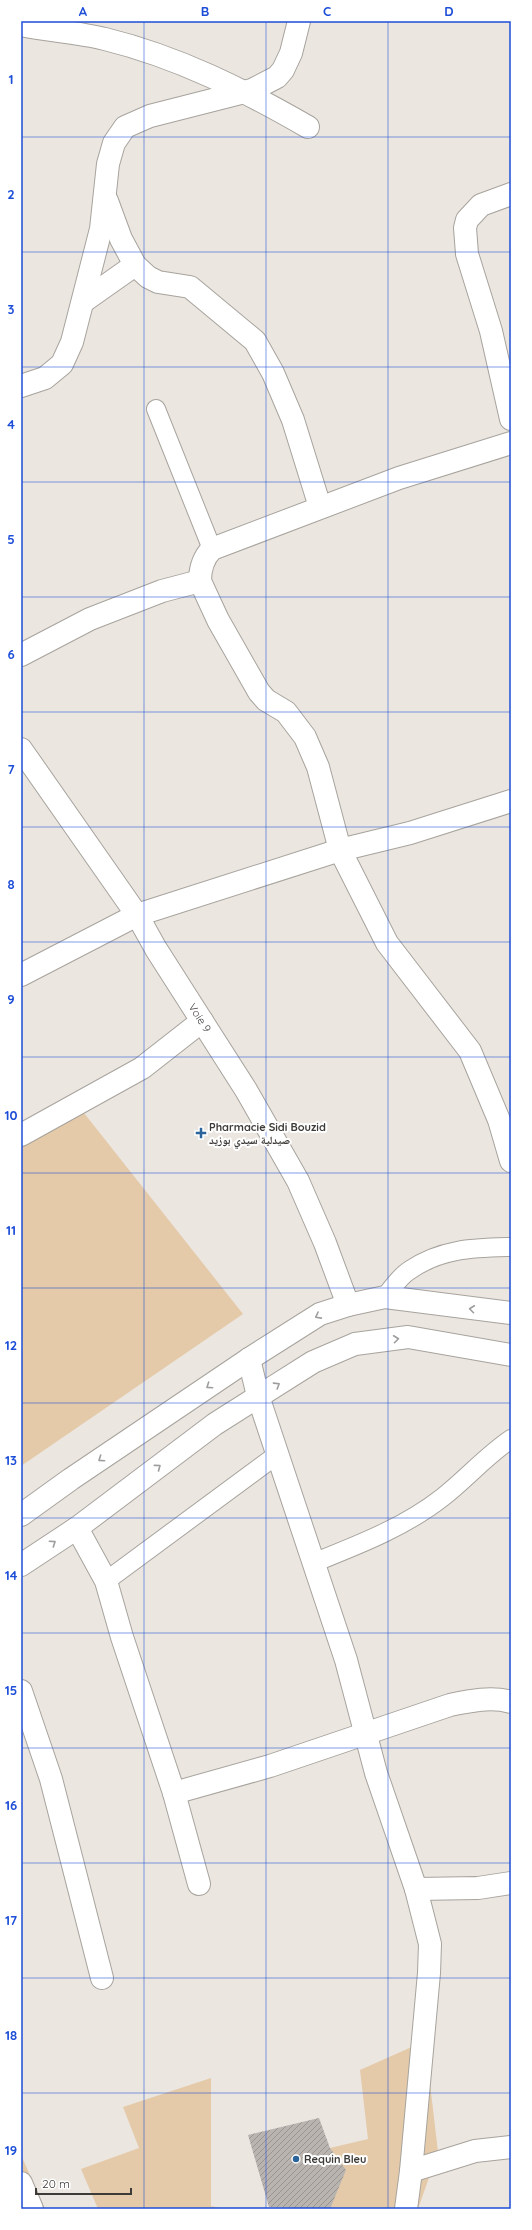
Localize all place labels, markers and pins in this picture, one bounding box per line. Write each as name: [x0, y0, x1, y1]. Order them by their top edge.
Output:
place label: Pharmacie Sidi Bouzid صيدلية سيدي بوزيد: [209, 1120, 326, 1149]
marker: Pharmacie Sidi Bouzid صيدلية سيدي بوزيد: [196, 1128, 206, 1138]
place label: Requin Bleu: [304, 2152, 367, 2166]
marker: Requin Bleu: [291, 2154, 301, 2164]

